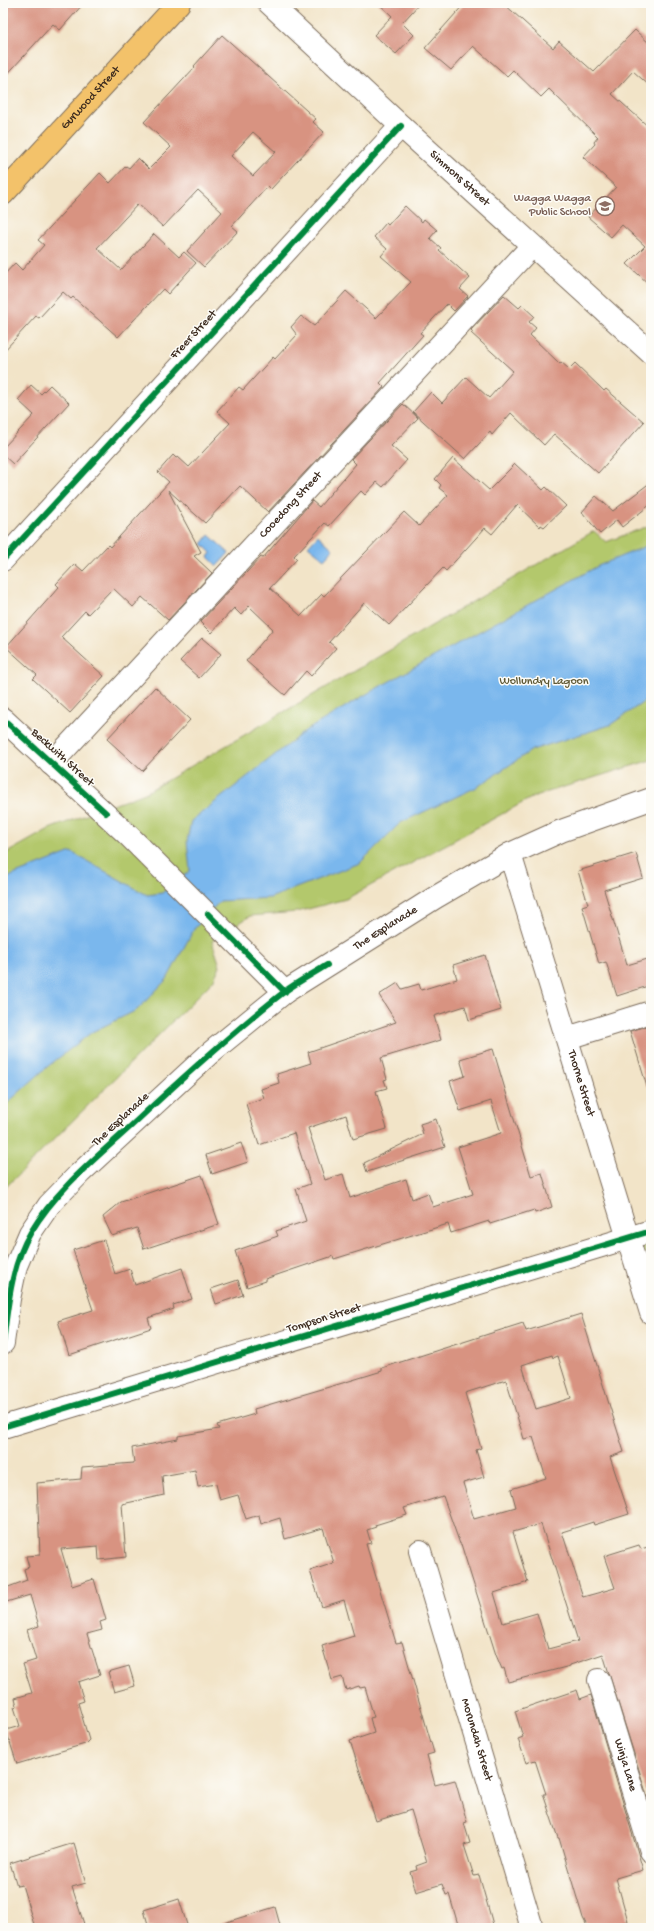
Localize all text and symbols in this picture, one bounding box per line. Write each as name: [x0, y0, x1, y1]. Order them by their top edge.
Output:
street label: Gurwood Street: [58, 63, 124, 133]
street label: Simmons Street: [426, 148, 493, 210]
place label: Wagga Wagga Public School: [514, 192, 591, 220]
school or university icon: Wagga Wagga Public School: [594, 195, 616, 217]
street label: Freer Street: [167, 307, 221, 363]
street label: Cooedong Street: [257, 468, 326, 542]
park label: Wollundry Lagoon: [499, 675, 589, 689]
street label: Beckwith Street: [27, 725, 97, 791]
street label: The Esplanade: [350, 903, 421, 954]
street label: Thorne Street: [563, 1048, 598, 1119]
street label: The Esplanade: [89, 1090, 153, 1151]
street label: Tompson Street: [284, 1301, 364, 1337]
street label: Morundah Street: [457, 1697, 495, 1784]
street label: Winja Lane: [610, 1737, 640, 1794]

